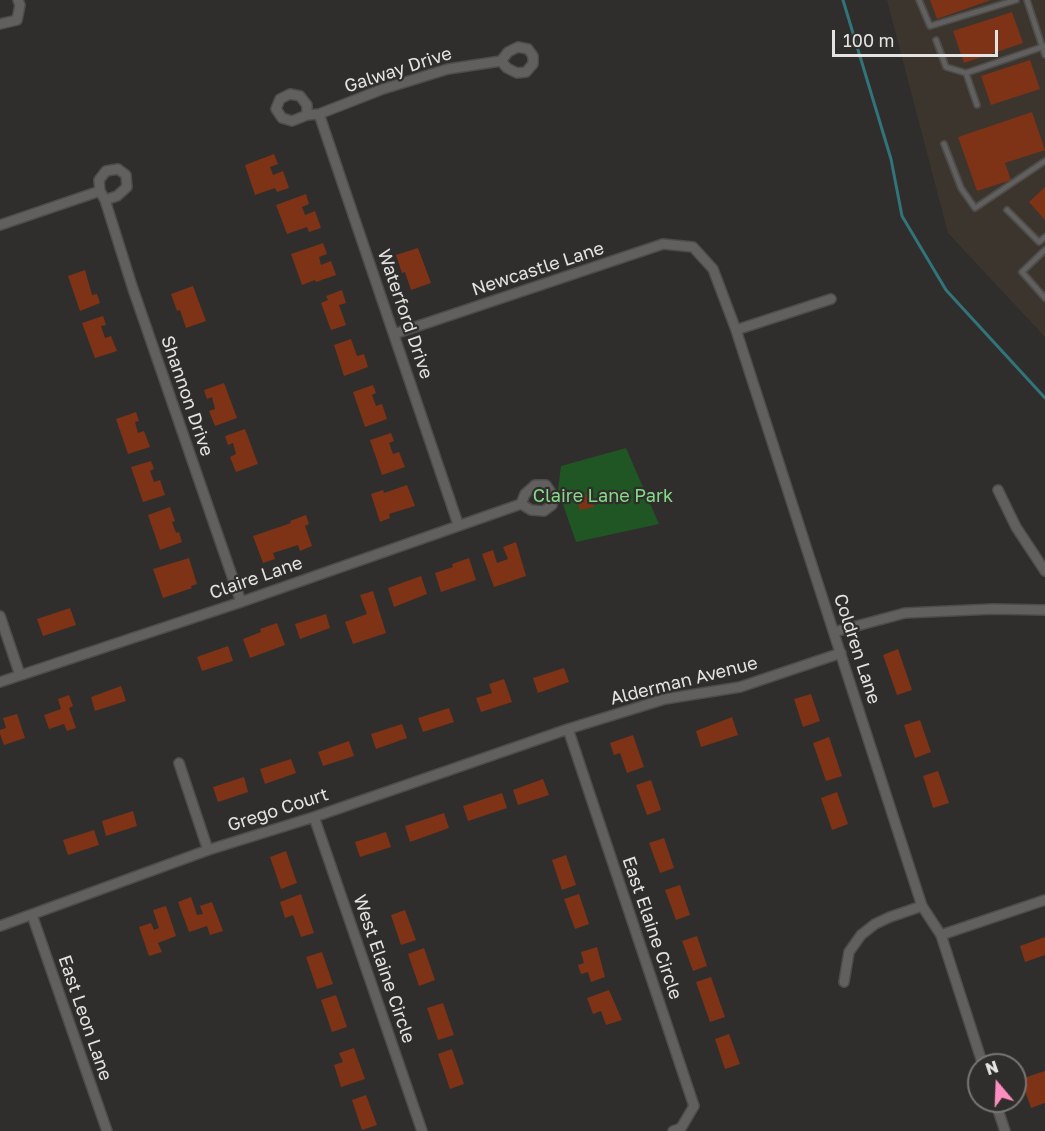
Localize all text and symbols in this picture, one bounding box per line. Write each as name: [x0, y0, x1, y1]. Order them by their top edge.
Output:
scale bar: [835, 18, 1002, 56]
text: 100 m: [843, 29, 894, 51]
street label: Galway Drive: [342, 42, 454, 98]
street label: Newcastle Lane: [469, 237, 607, 301]
street label: Waterford Drive: [373, 246, 437, 382]
street label: Shannon Drive: [156, 333, 218, 459]
park label: Claire Lane Park: [533, 485, 673, 507]
street label: Claire Lane: [207, 552, 305, 604]
street label: Coldren Lane: [829, 591, 885, 707]
street label: Alderman Avenue: [608, 652, 760, 710]
street label: Grego Court: [225, 784, 331, 836]
street label: East Elaine Circle: [617, 854, 687, 1002]
street label: West Elaine Circle: [348, 892, 420, 1046]
street label: East Leon Lane: [53, 952, 117, 1084]
north arrow: [967, 1053, 1027, 1113]
text: N: [983, 1056, 1001, 1079]

